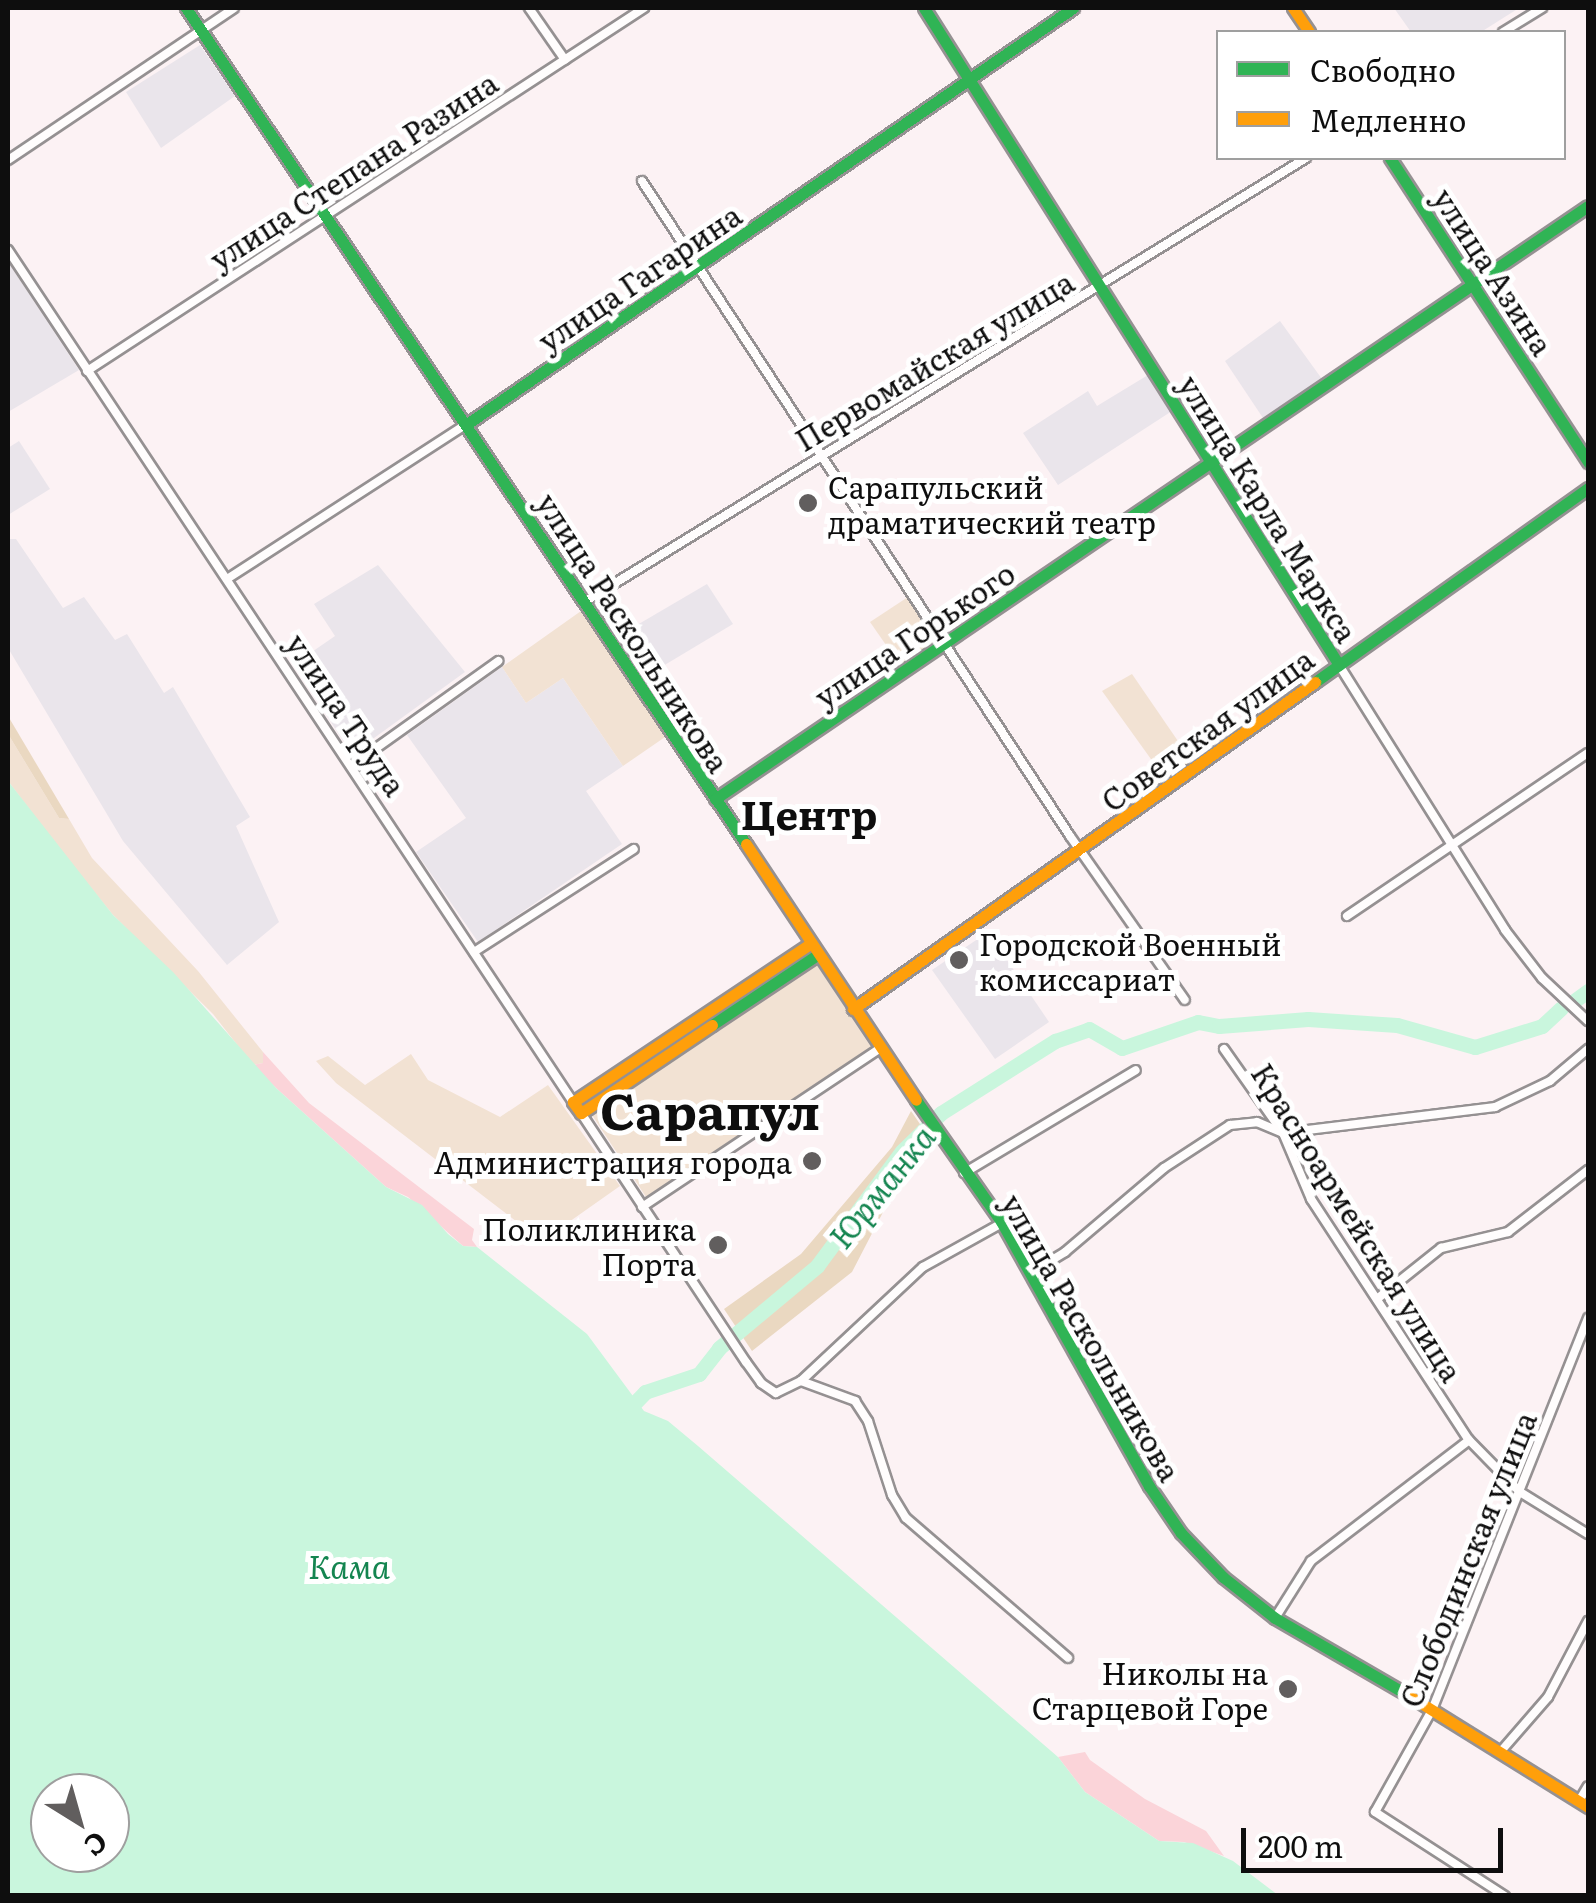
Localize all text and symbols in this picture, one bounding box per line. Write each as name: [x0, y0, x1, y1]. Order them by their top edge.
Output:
legend: [1216, 30, 1566, 160]
text: Свободно: [1310, 47, 1456, 91]
street label: улица Степана Разина: [202, 63, 504, 277]
text: Медленно: [1310, 97, 1466, 141]
street label: улица Азина: [1427, 181, 1561, 361]
street label: улица Гагарина: [531, 196, 747, 358]
street label: Первомайская улица: [788, 263, 1080, 457]
street label: улица Карла Маркса: [1172, 368, 1366, 648]
place label: Сарапульский драматический театр: [828, 468, 1156, 538]
street label: улица Раскольникова: [530, 486, 738, 778]
marker: Сарапульский драматический театр: [797, 492, 819, 514]
street label: улица Горького: [807, 554, 1021, 714]
street label: улица Труда: [280, 626, 414, 802]
street label: Советская улица: [1094, 640, 1320, 818]
district label: Центр: [741, 789, 877, 837]
place label: Городской Военный комиссариат: [979, 925, 1282, 996]
marker: Городской Военный комиссариат: [948, 949, 970, 971]
street label: Красноармейская улица: [1245, 1056, 1471, 1388]
district label: Сарапул: [600, 1079, 820, 1139]
water label: Юрманка: [820, 1117, 942, 1255]
place label: Администрация города: [434, 1143, 792, 1179]
marker: Администрация города: [801, 1150, 823, 1172]
street label: улица Раскольникова: [995, 1187, 1189, 1487]
place label: Поликлиника Порта: [482, 1210, 696, 1280]
marker: Поликлиника Порта: [705, 1232, 731, 1258]
street label: Слободинская улица: [1391, 1406, 1543, 1712]
water label: Кама: [308, 1546, 390, 1584]
place label: Николы на Старцевой Горе: [1032, 1654, 1268, 1724]
marker: Николы на Старцевой Горе: [1277, 1678, 1299, 1700]
north arrow: [30, 1773, 130, 1873]
scale bar: [1246, 1808, 1508, 1870]
text: С: [76, 1823, 117, 1868]
text: 200 m: [1258, 1823, 1343, 1867]

